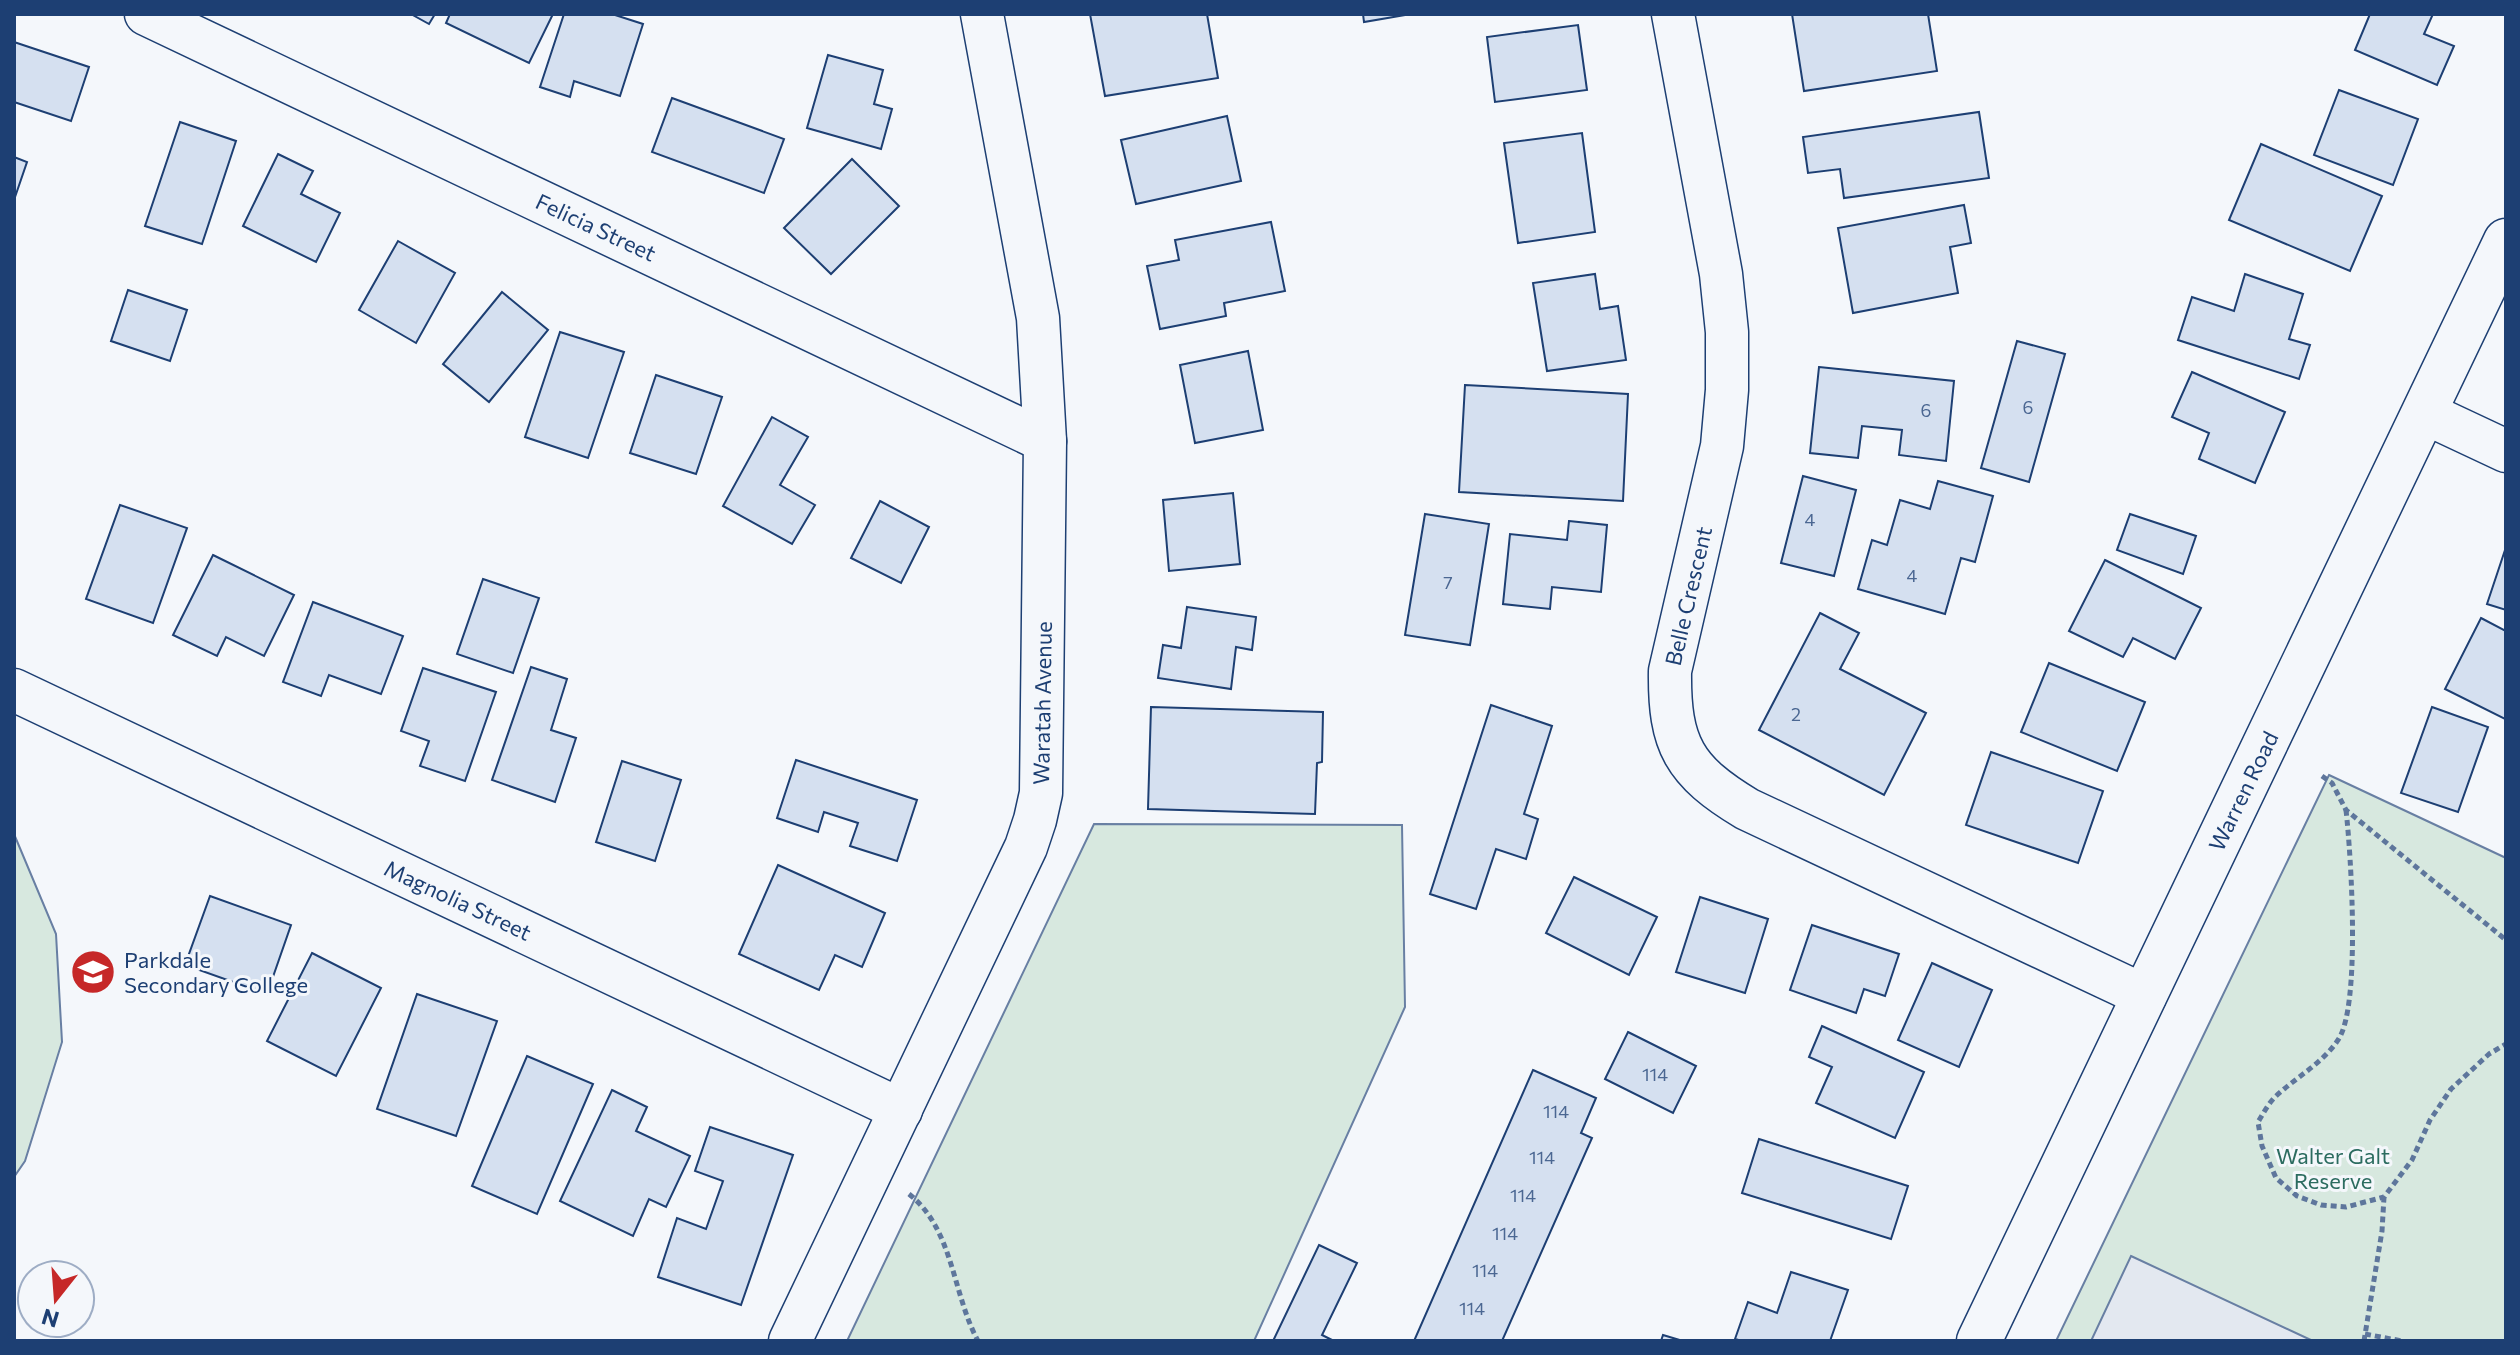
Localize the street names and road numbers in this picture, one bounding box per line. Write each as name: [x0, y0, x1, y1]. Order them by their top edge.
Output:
street label: Felicia Street: [532, 187, 660, 267]
street label: Belle Crescent: [1659, 524, 1717, 668]
street label: Waratah Avenue: [1027, 621, 1057, 785]
street label: Warren Road: [2202, 727, 2284, 855]
street label: Magnolia Street: [380, 854, 536, 946]

